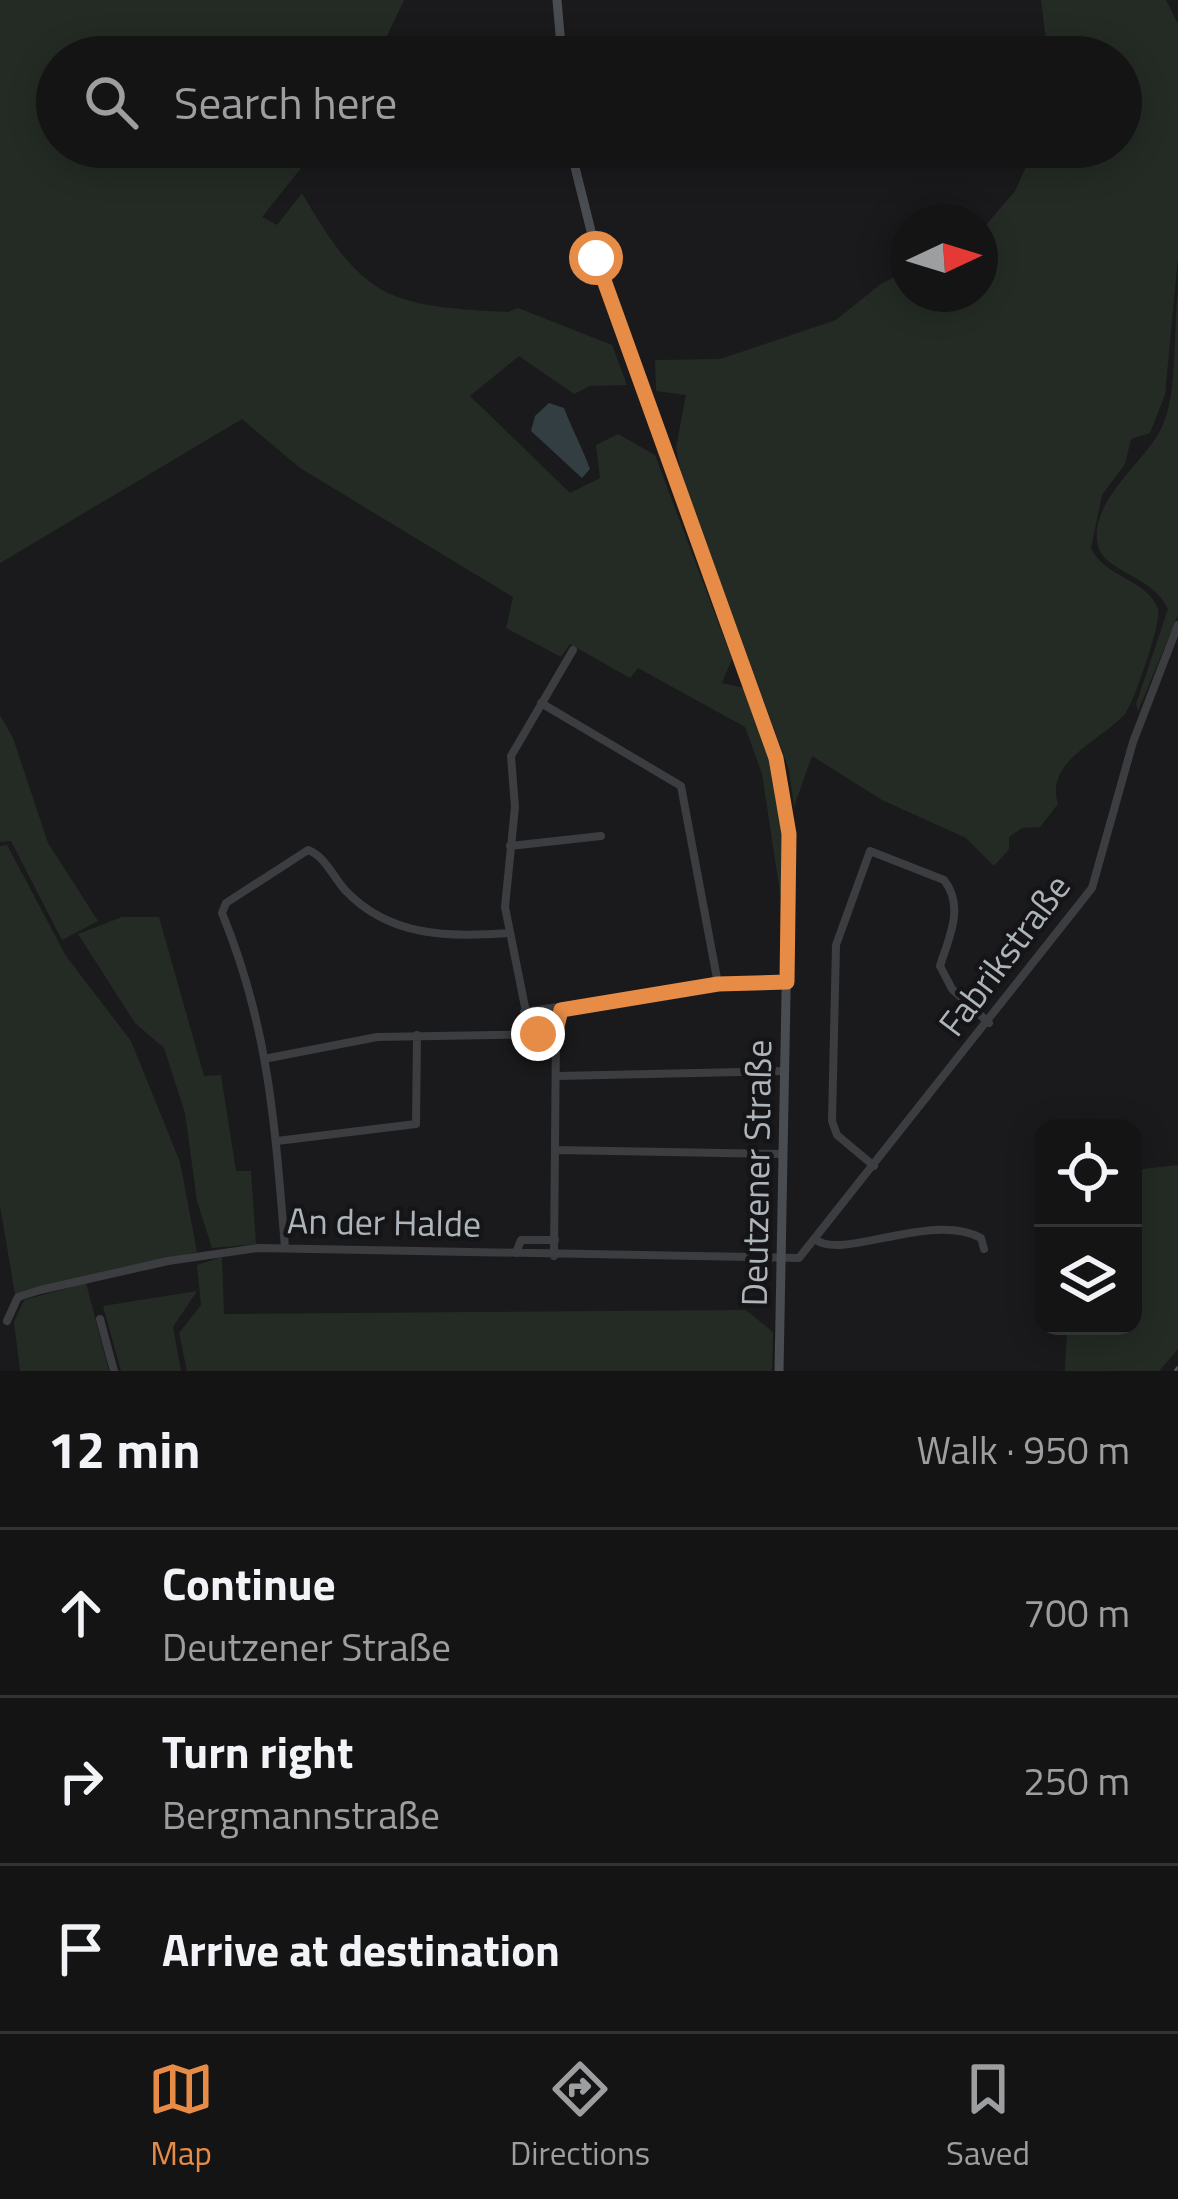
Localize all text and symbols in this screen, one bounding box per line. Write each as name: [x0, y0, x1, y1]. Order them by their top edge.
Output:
search box: [36, 36, 1142, 168]
text: Search here: [174, 68, 397, 136]
icon: search: [78, 69, 144, 135]
north arrow: [890, 204, 998, 312]
route start: [569, 231, 623, 285]
street label: Fabrikstraße: [924, 862, 1083, 1048]
route end: [511, 1007, 565, 1061]
street label: Deutzener Straße: [726, 1039, 785, 1307]
map controls: [1034, 1119, 1142, 1335]
button: locate: [1034, 1119, 1142, 1227]
street label: An der Halde: [286, 1192, 482, 1251]
button: layers: [1034, 1227, 1142, 1335]
text: 12 min: [48, 1410, 201, 1488]
text: Walk · 950 m: [916, 1420, 1130, 1479]
text: Continue: [162, 1549, 336, 1617]
icon: ahead: [48, 1580, 114, 1646]
text: 700 m: [1023, 1583, 1130, 1642]
text: Deutzener Straße: [162, 1617, 451, 1676]
text: Turn right: [162, 1717, 353, 1785]
icon: right: [48, 1748, 114, 1814]
text: 250 m: [1023, 1751, 1130, 1810]
text: Bergmannstraße: [162, 1785, 440, 1844]
text: Arrive at destination: [162, 1915, 560, 1983]
icon: arrive: [48, 1916, 114, 1982]
tab: Map: [148, 2056, 214, 2178]
tab: Directions: [510, 2056, 650, 2178]
tab: Saved: [946, 2056, 1030, 2178]

